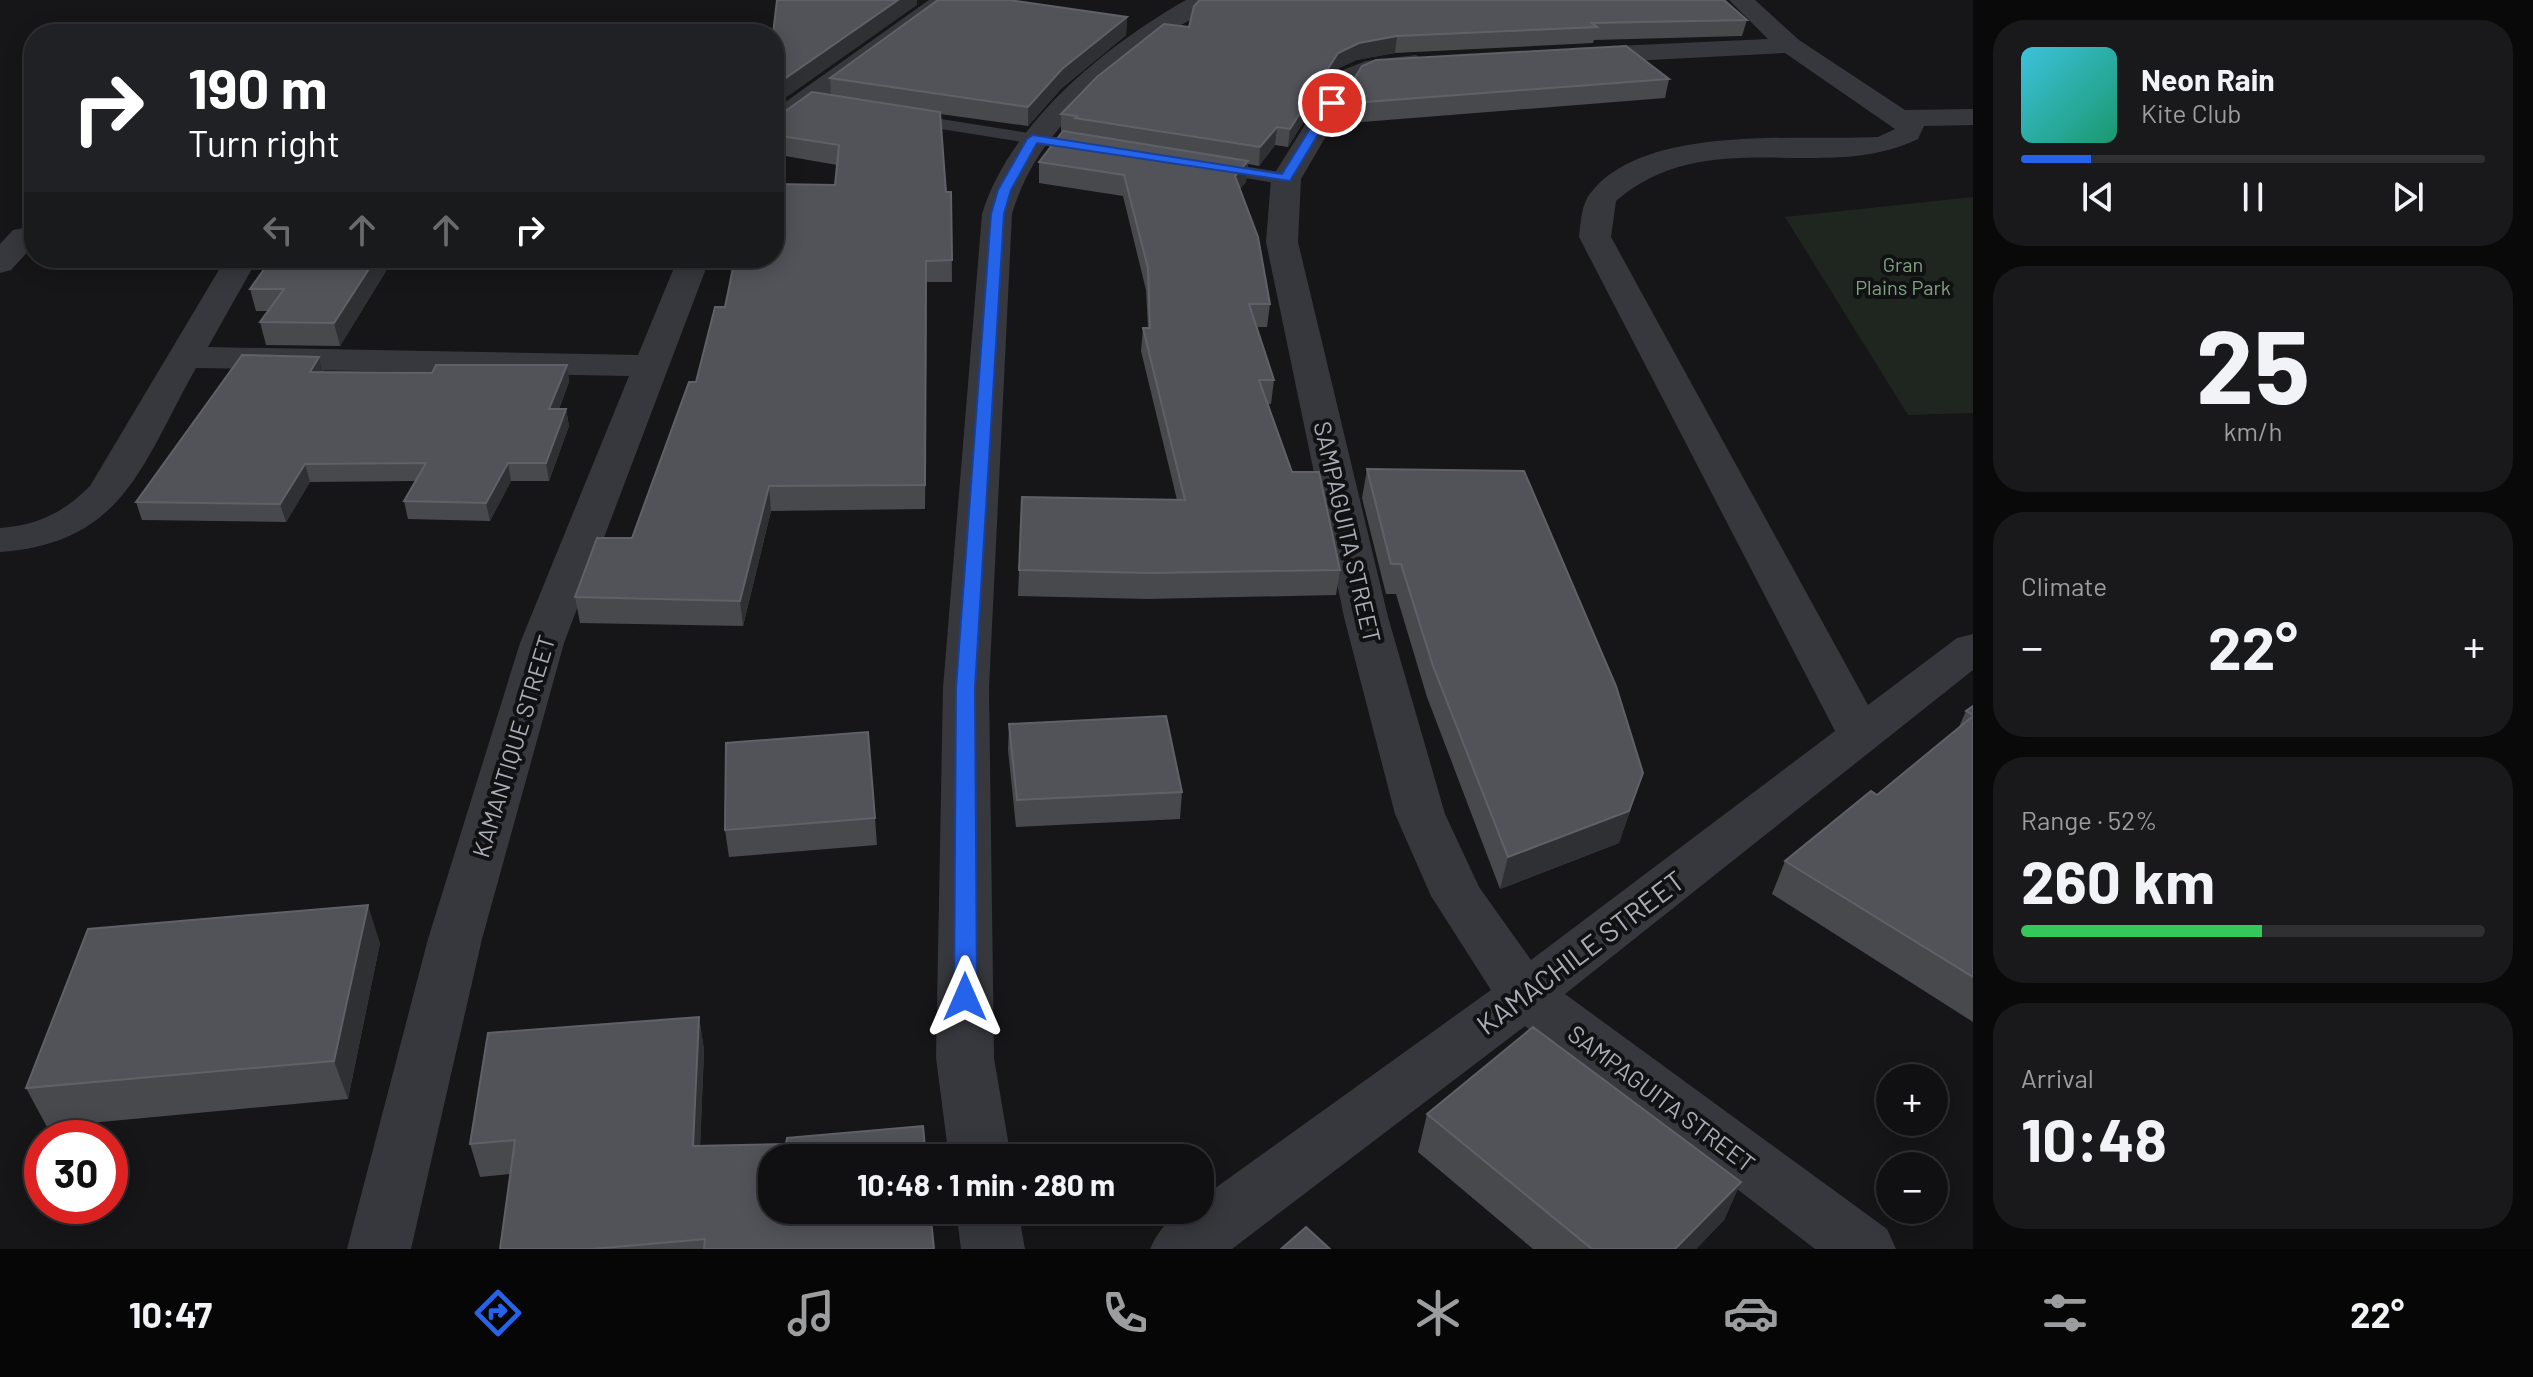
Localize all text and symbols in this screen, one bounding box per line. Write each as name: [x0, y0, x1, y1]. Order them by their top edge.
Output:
text: 190 m: [188, 53, 327, 120]
icon: right: [56, 56, 160, 160]
text: Neon Rain: [2141, 61, 2275, 97]
pin: [1298, 69, 1366, 137]
icon: arrive: [1310, 81, 1354, 125]
text: Kite Club: [2141, 97, 2242, 128]
text: Turn right: [188, 121, 340, 164]
icon: previous: [2076, 175, 2120, 219]
icon: pause: [2231, 175, 2275, 219]
icon: next: [2386, 175, 2430, 219]
icon: left: [256, 208, 300, 252]
icon: ahead: [340, 208, 384, 252]
icon: ahead: [424, 208, 468, 252]
icon: right: [508, 208, 552, 252]
park label: Gran Plains Park: [1855, 252, 1951, 299]
text: 25: [2196, 300, 2310, 425]
text: km/h: [2224, 415, 2282, 446]
street label: SAMPAGUITA STREET: [1308, 418, 1388, 646]
text: Climate: [2021, 570, 2107, 601]
text: 22°: [2208, 610, 2298, 682]
text: −: [2021, 619, 2043, 672]
text: +: [2463, 619, 2485, 672]
street label: KAMANTIQUE STREET: [465, 631, 561, 861]
text: Range · 52%: [2021, 804, 2157, 835]
text: 260 km: [2021, 844, 2215, 916]
street label: KAMACHILE STREET: [1469, 863, 1691, 1041]
position arrow: [923, 955, 1007, 1039]
street label: SAMPAGUITA STREET: [1563, 1018, 1761, 1178]
text: Arrival: [2021, 1062, 2094, 1093]
map controls: [1876, 1064, 1948, 1224]
button: +: [1876, 1064, 1948, 1136]
text: 10:48: [2021, 1102, 2167, 1174]
speed limit sign: 30: [24, 1120, 128, 1224]
button: −: [1876, 1152, 1948, 1224]
text: 10:48 · 1 min · 280 m: [857, 1166, 1115, 1202]
icon: directions: [470, 1285, 526, 1341]
icon: music: [783, 1285, 839, 1341]
icon: phone: [1097, 1285, 1153, 1341]
icon: climate: [1410, 1285, 1466, 1341]
icon: car: [1723, 1285, 1779, 1341]
icon: filters: [2037, 1285, 2093, 1341]
text: 10:47: [129, 1292, 212, 1335]
text: 22°: [2350, 1292, 2404, 1335]

